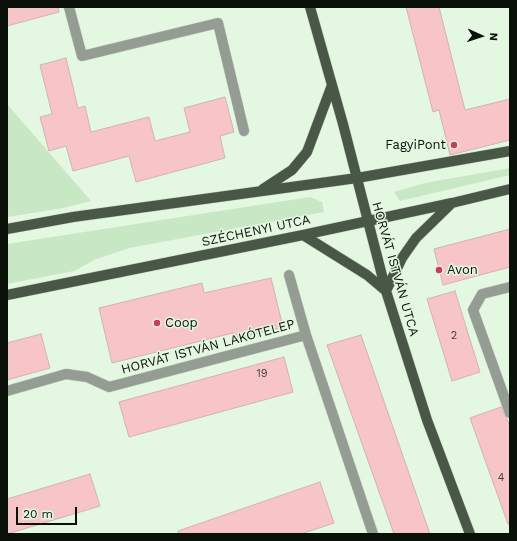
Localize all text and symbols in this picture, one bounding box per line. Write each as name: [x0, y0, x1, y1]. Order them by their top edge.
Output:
north arrow: [461, 16, 501, 56]
text: N: [487, 32, 500, 41]
place label: FagyiPont: [385, 137, 446, 153]
marker: FagyiPont: [449, 140, 459, 150]
street label: HORVÁT ISTVÁN UTCA: [368, 200, 422, 338]
street label: SZÉCHENYI UTCA: [200, 212, 312, 250]
place label: Avon: [447, 262, 478, 278]
marker: Avon: [434, 265, 444, 275]
place label: Coop: [165, 315, 198, 331]
street label: HORVÁT ISTVÁN LAKÓTELEP: [120, 316, 296, 378]
marker: Coop: [152, 318, 162, 328]
house number: 2: [451, 329, 457, 343]
house number: 19: [256, 367, 268, 381]
house number: 4: [498, 471, 504, 485]
scale bar: [18, 499, 79, 525]
text: 20 m: [23, 507, 53, 521]

